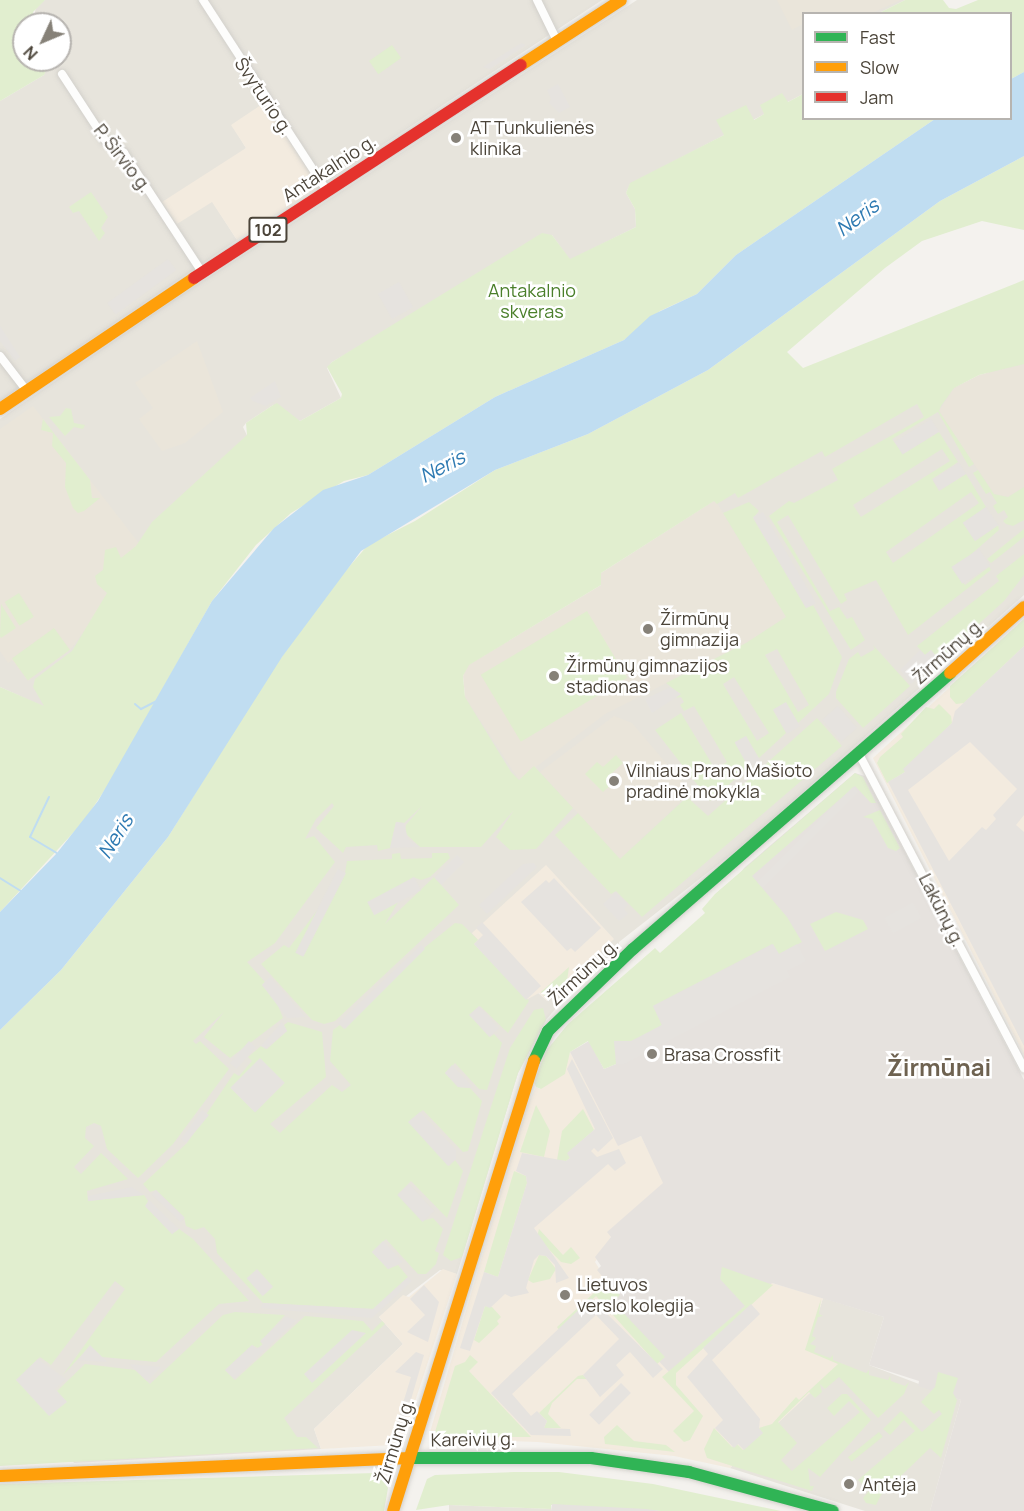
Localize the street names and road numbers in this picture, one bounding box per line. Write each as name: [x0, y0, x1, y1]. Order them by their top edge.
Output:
street label: Švyturio g.: [230, 53, 298, 139]
street label: P. Širvio g.: [90, 120, 156, 196]
street label: Antakalnio g.: [278, 130, 380, 206]
road number: 102: [247, 217, 289, 243]
street label: Žirmūnų g.: [908, 614, 988, 688]
street label: Lakūnų g.: [914, 870, 970, 950]
street label: Žirmūnų g.: [543, 934, 623, 1010]
street label: Žirmūnų g.: [372, 1396, 418, 1486]
street label: Kareivių g.: [431, 1427, 515, 1451]

